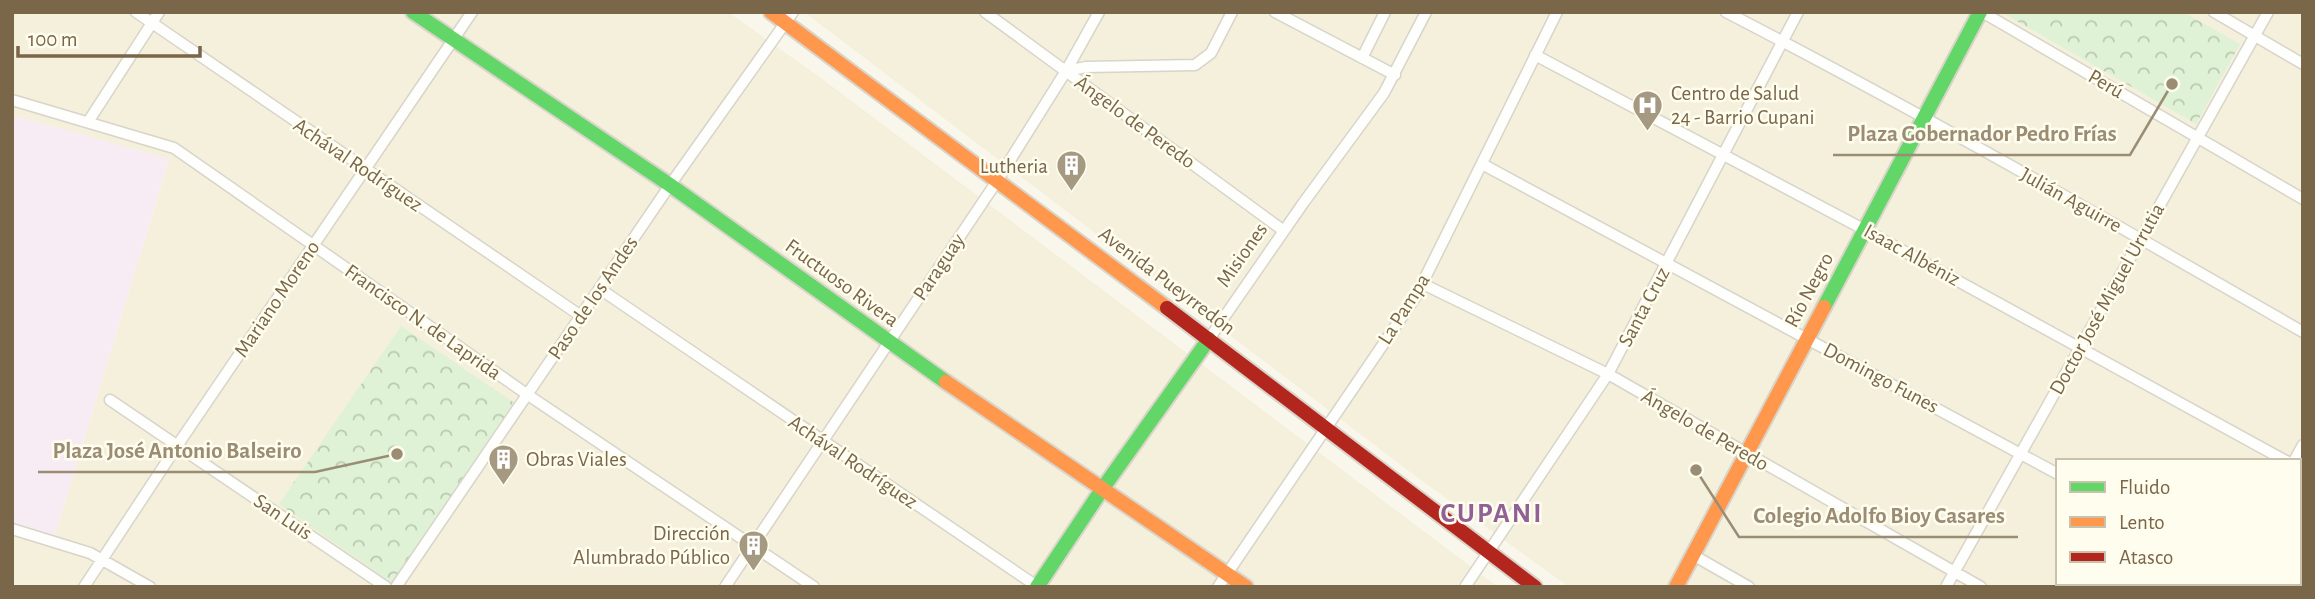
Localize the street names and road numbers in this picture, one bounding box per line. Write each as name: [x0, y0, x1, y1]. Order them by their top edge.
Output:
street label: Perú: [2085, 66, 2128, 103]
street label: Ángelo de Peredo: [1071, 70, 1200, 173]
street label: Achával Rodríguez: [290, 114, 426, 216]
street label: Julián Aguirre: [2017, 164, 2125, 236]
street label: Doctor José Miguel Urrutia: [2046, 199, 2169, 398]
street label: Misiones: [1212, 219, 1272, 291]
street label: Isaac Albéniz: [1860, 220, 1964, 290]
street label: Avenida Pueyrredón: [1095, 223, 1239, 339]
street label: Paraguay: [909, 230, 969, 304]
street label: Paso de los Andes: [544, 233, 642, 363]
street label: Fructuoso Rivera: [781, 235, 903, 331]
street label: Mariano Moreno: [230, 237, 324, 361]
street label: Río Negro: [1781, 249, 1837, 331]
street label: Francisco N. de Laprida: [341, 260, 505, 384]
street label: Santa Cruz: [1614, 264, 1674, 350]
street label: La Pampa: [1374, 270, 1434, 348]
street label: Domingo Funes: [1820, 339, 1942, 417]
street label: Ángelo de Peredo: [1638, 383, 1773, 475]
street label: Achával Rodríguez: [785, 411, 921, 513]
street label: San Luis: [250, 490, 316, 544]

